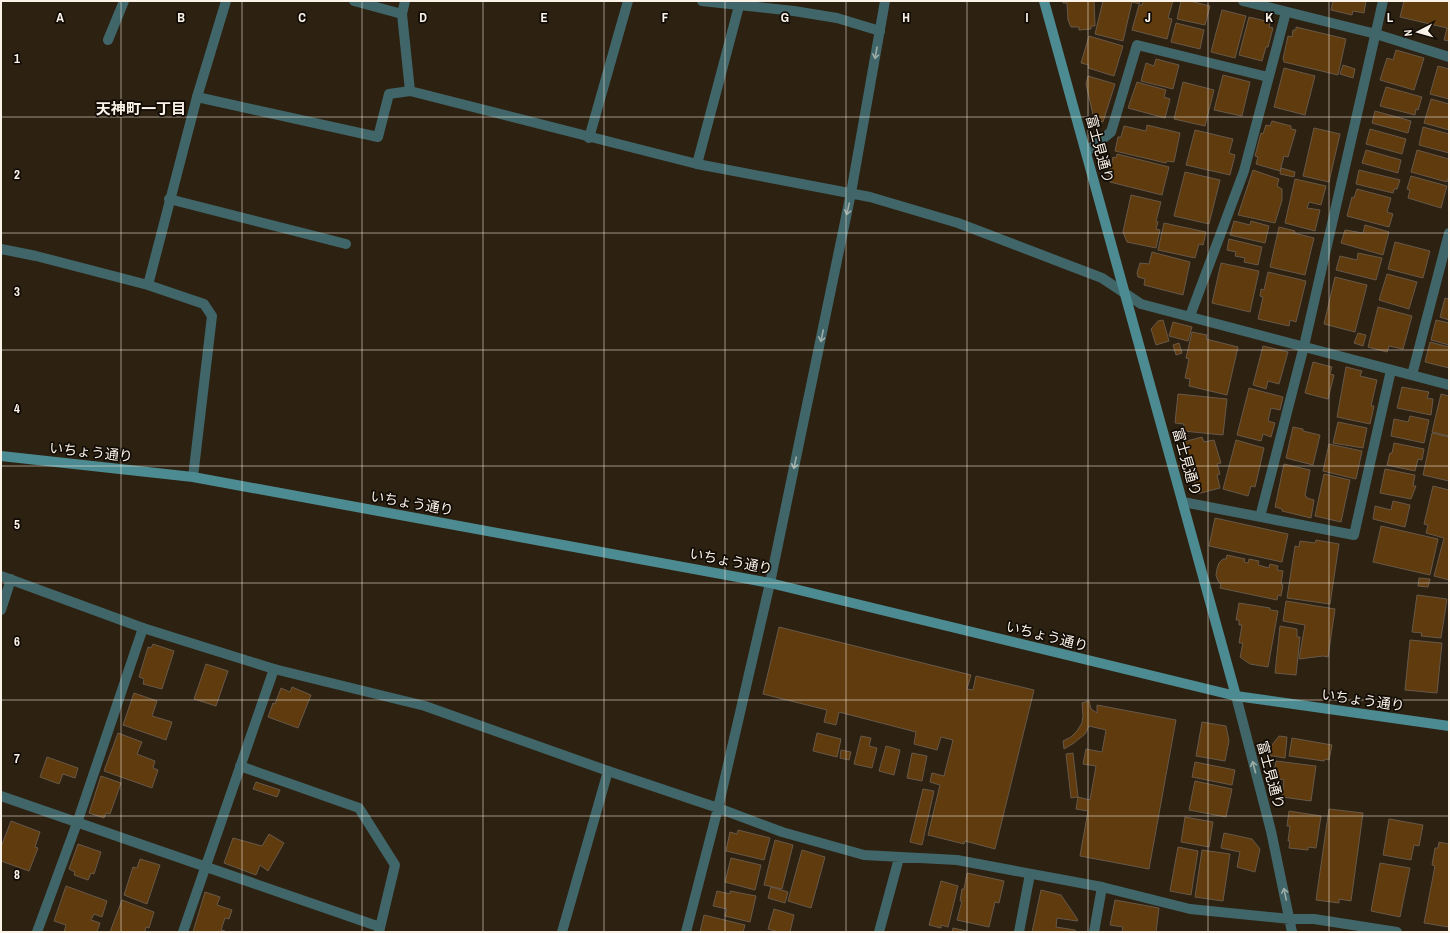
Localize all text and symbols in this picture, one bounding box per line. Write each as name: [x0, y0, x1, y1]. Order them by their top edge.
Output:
text: A: [56, 9, 64, 26]
text: B: [177, 9, 185, 26]
text: C: [298, 9, 306, 26]
text: D: [419, 9, 427, 26]
text: E: [540, 9, 548, 26]
text: F: [662, 9, 669, 26]
text: G: [781, 9, 789, 26]
text: H: [902, 9, 910, 26]
text: I: [1026, 9, 1029, 26]
text: J: [1145, 9, 1151, 26]
text: K: [1265, 9, 1273, 26]
text: L: [1387, 9, 1394, 26]
north arrow: [1398, 12, 1438, 52]
text: N: [1401, 29, 1415, 37]
one-way arrow: [872, 46, 880, 59]
text: 1: [14, 50, 20, 67]
district label: 天神町一丁目: [96, 98, 186, 119]
street label: 富士見通り: [1082, 113, 1118, 185]
text: 2: [14, 166, 20, 183]
one-way arrow: [844, 202, 852, 215]
text: 3: [14, 283, 20, 300]
one-way arrow: [817, 329, 825, 342]
text: 4: [14, 400, 20, 417]
street label: 富士見通り: [1169, 426, 1205, 498]
street label: いちょう通り: [48, 439, 134, 465]
one-way arrow: [791, 456, 799, 469]
street label: いちょう通り: [369, 487, 455, 519]
text: 5: [14, 516, 20, 533]
street label: いちょう通り: [688, 544, 774, 578]
street label: いちょう通り: [1004, 617, 1090, 655]
text: 6: [14, 633, 20, 650]
street label: いちょう通り: [1320, 685, 1406, 715]
street label: 富士見通り: [1253, 739, 1289, 811]
text: 7: [14, 750, 20, 767]
one-way arrow: [1250, 761, 1258, 774]
text: 8: [14, 866, 20, 883]
one-way arrow: [1280, 888, 1288, 901]

